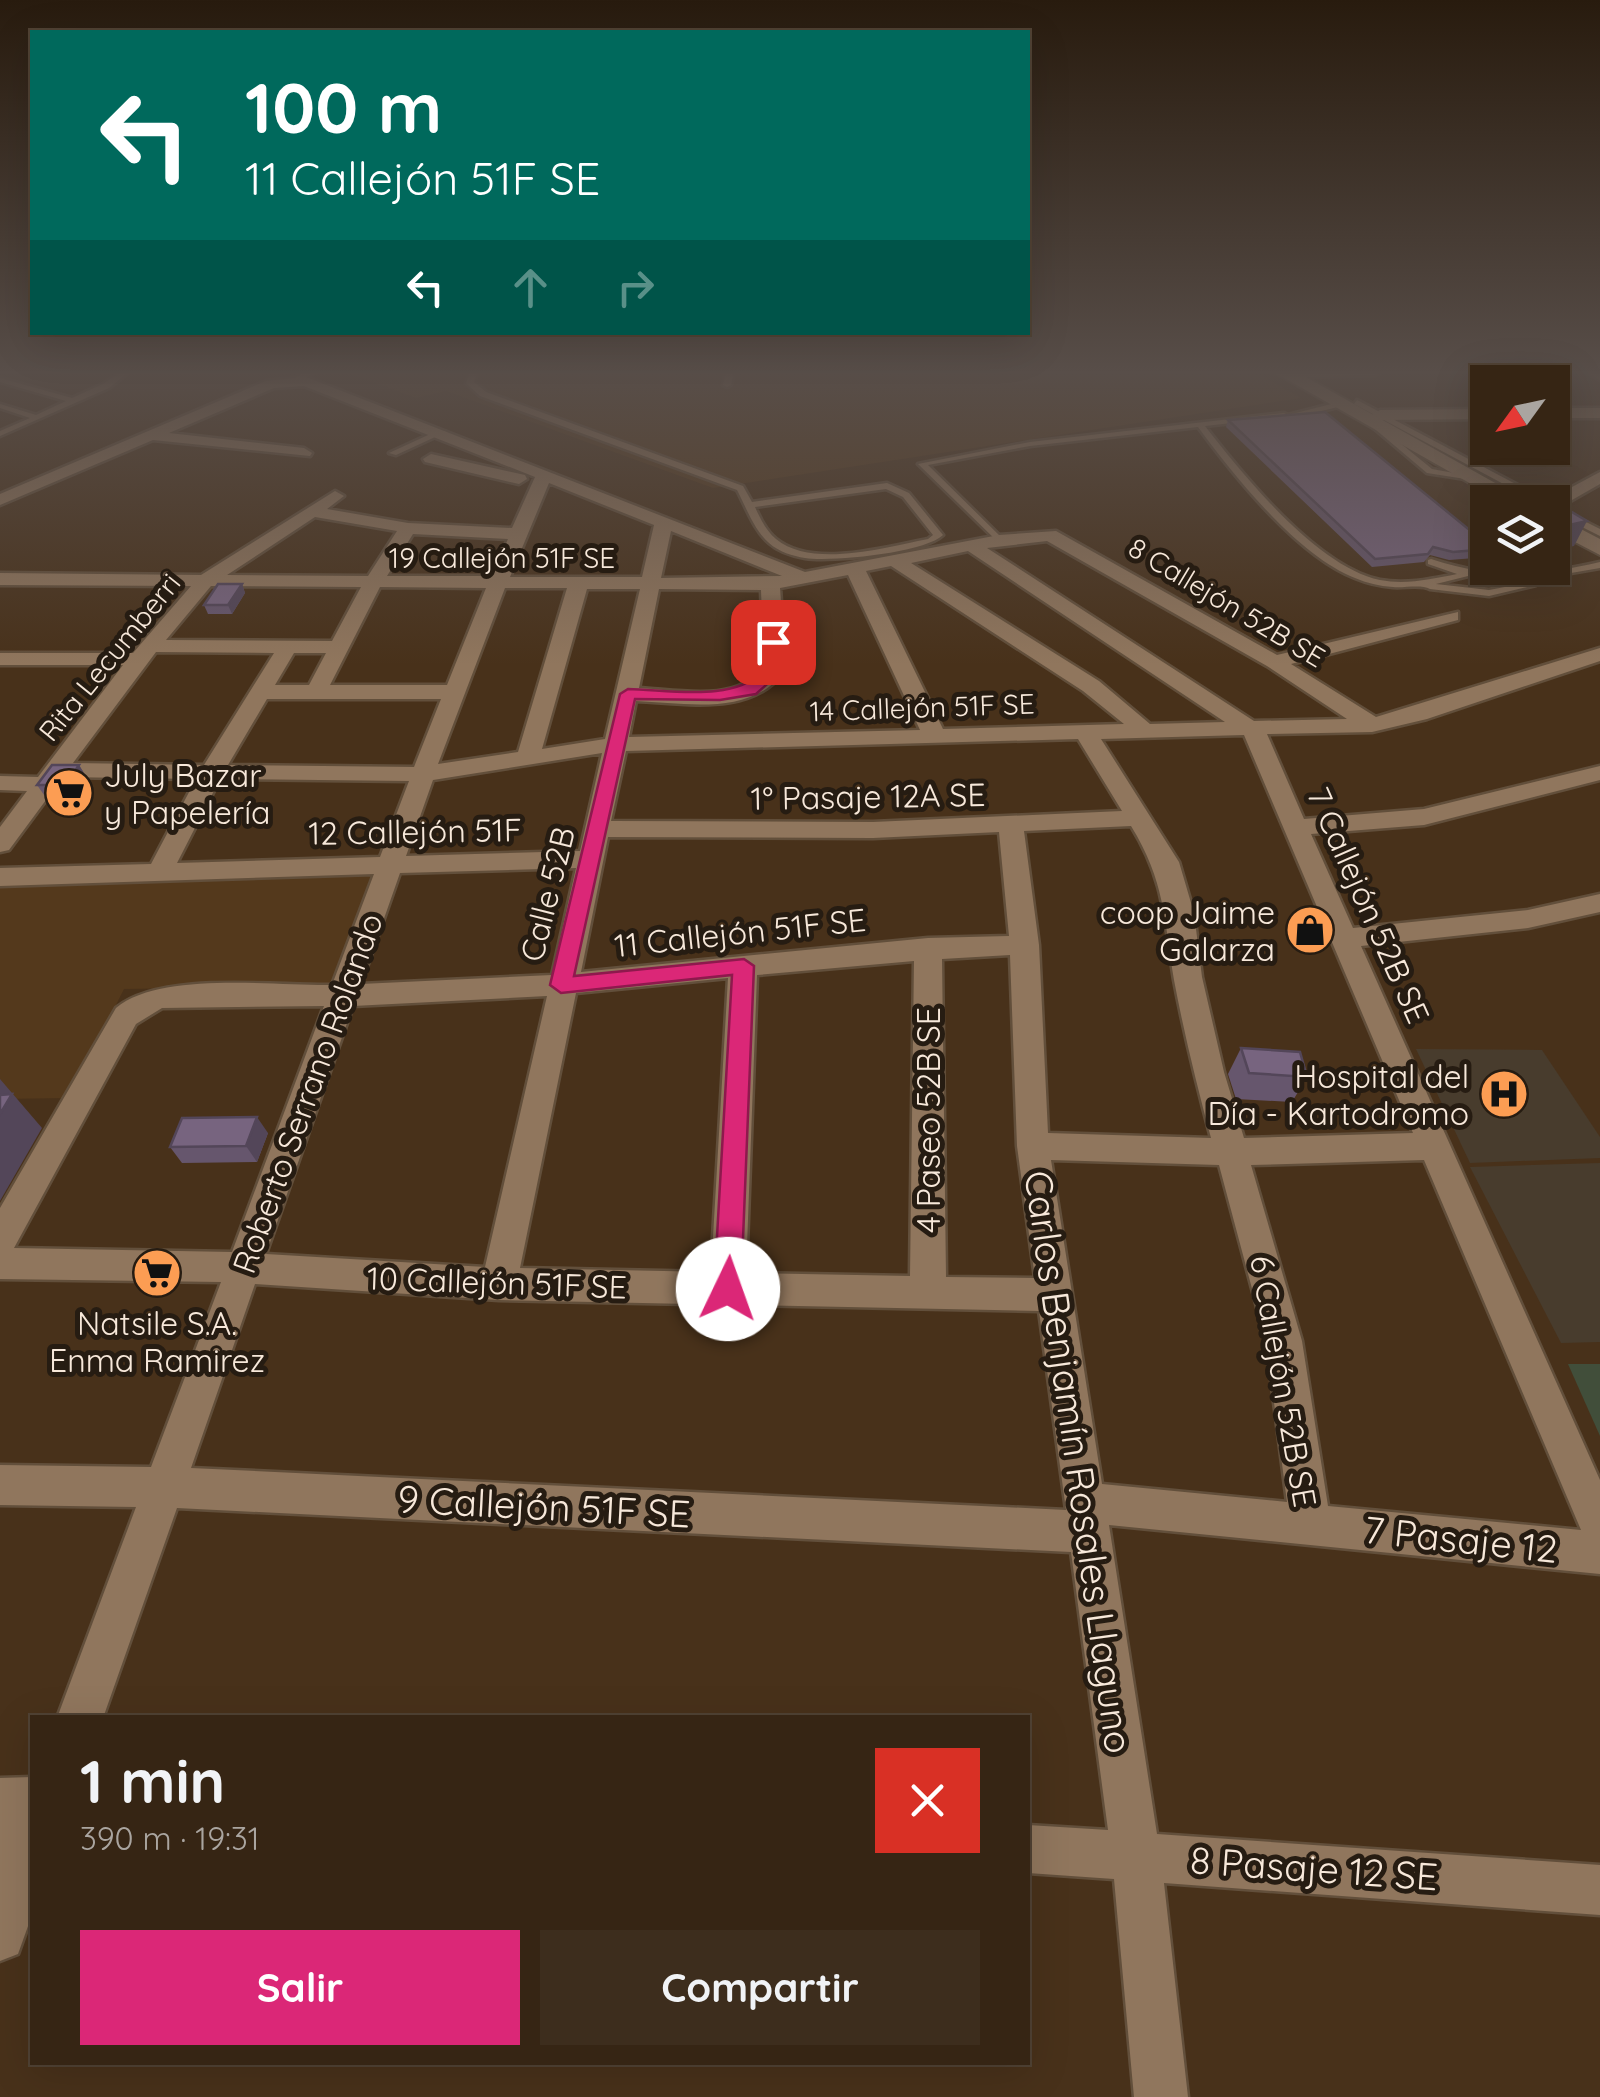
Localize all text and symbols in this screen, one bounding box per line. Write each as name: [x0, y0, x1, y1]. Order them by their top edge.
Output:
text: 100 m: [245, 63, 442, 151]
icon: left: [80, 70, 210, 200]
text: 11 Callejón 51F SE: [245, 150, 600, 206]
icon: left: [398, 260, 453, 315]
icon: ahead: [503, 260, 558, 315]
icon: right: [608, 260, 663, 315]
north arrow: [1470, 365, 1570, 465]
map controls: [1470, 365, 1570, 585]
button: layers: [1470, 485, 1570, 585]
street label: 8 Callejón 52B SE: [1122, 530, 1332, 674]
street label: 19 Callejón 51F SE: [389, 540, 615, 575]
street label: Rita Lecumberri: [31, 566, 187, 748]
pin: [731, 600, 816, 685]
icon: arrive: [746, 615, 801, 670]
street label: 14 Callejón 51F SE: [809, 686, 1035, 728]
place label: July Bazar y Papelería: [104, 755, 270, 832]
supermarket icon: July Bazar y Papelería: [43, 767, 95, 819]
street label: 1° Pasaje 12A SE: [750, 774, 986, 818]
street label: 7 Callejón 52B SE: [1299, 781, 1439, 1029]
street label: 12 Callejón 51F: [308, 809, 522, 853]
street label: Calle 52B: [511, 822, 583, 966]
place label: coop Jaime Galarza: [1100, 892, 1275, 969]
street label: 11 Callejón 51F SE: [612, 899, 868, 965]
shop icon: coop Jaime Galarza: [1284, 904, 1336, 956]
street label: Roberto Serrano Rolando: [223, 908, 391, 1278]
street label: 4 Paseo 52B SE: [908, 1007, 948, 1233]
place label: Hospital del Día - Kartodromo: [1208, 1056, 1469, 1133]
hospital icon: Hospital del Día - Kartodromo: [1478, 1068, 1530, 1120]
street label: Carlos Benjamín Rosales Llaguno: [1014, 1168, 1144, 1756]
position arrow: [676, 1237, 780, 1341]
supermarket icon: Natsile S.A. Enma Ramirez: [131, 1247, 183, 1299]
street label: 6 Callejón 52B SE: [1242, 1252, 1326, 1510]
street label: 10 Callejón 51F SE: [366, 1257, 628, 1307]
place label: Natsile S.A. Enma Ramirez: [49, 1303, 265, 1380]
street label: 9 Callejón 51F SE: [396, 1474, 692, 1538]
street label: 7 Pasaje 12: [1362, 1505, 1560, 1573]
text: 1 min: [80, 1743, 225, 1818]
button: close: [875, 1748, 980, 1853]
text: 390 m · 19:31: [80, 1818, 260, 1858]
street label: 8 Pasaje 12 SE: [1189, 1835, 1439, 1901]
button: Salir: [80, 1930, 520, 2045]
button: Compartir: [540, 1930, 980, 2045]

